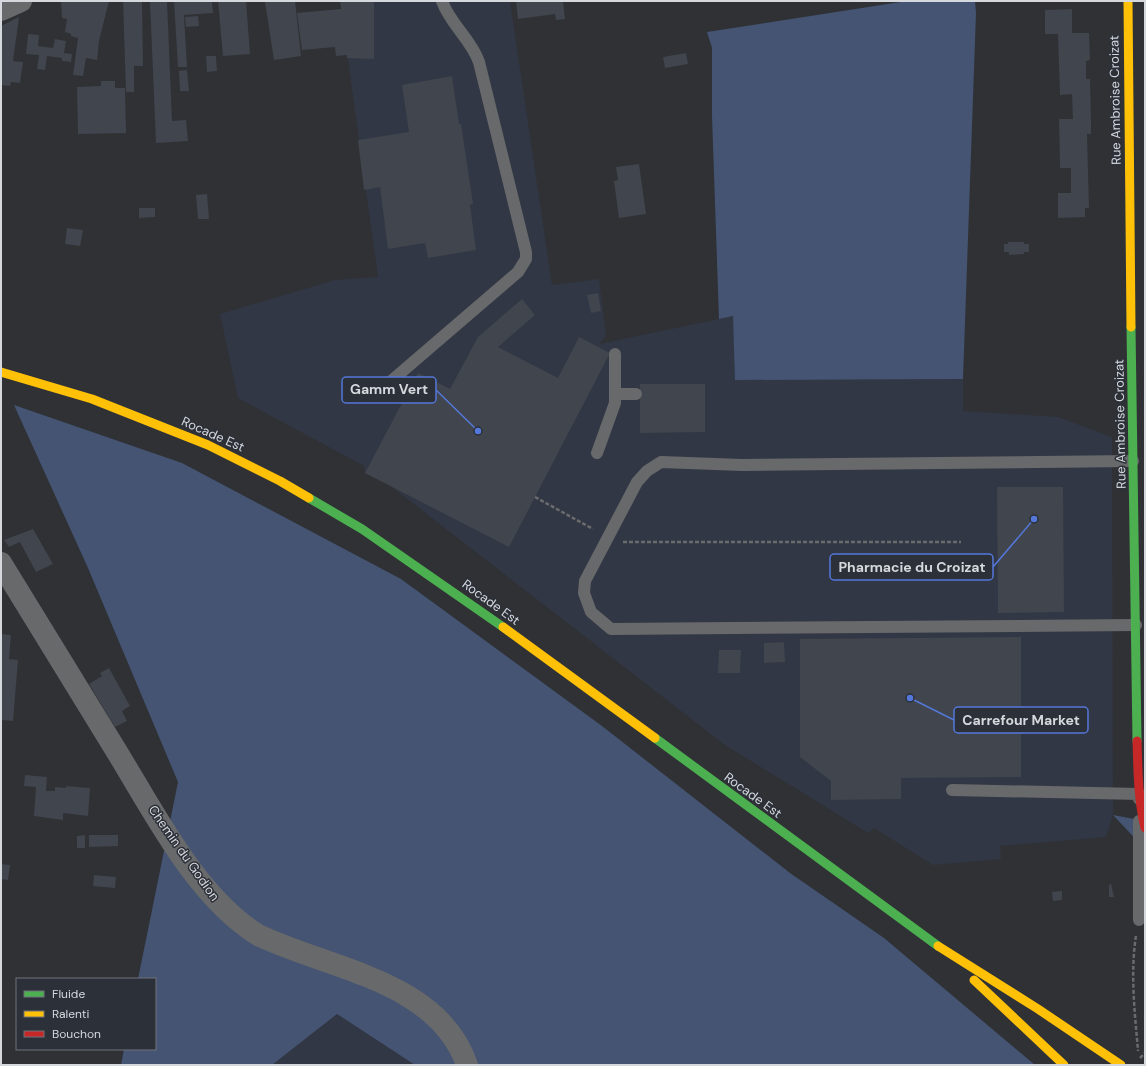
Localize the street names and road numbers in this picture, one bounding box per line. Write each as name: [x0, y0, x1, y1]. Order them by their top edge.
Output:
street label: Rue Ambroise Croizat: [1105, 35, 1125, 165]
street label: Rue Ambroise Croizat: [1110, 359, 1130, 489]
street label: Rocade Est: [179, 413, 247, 455]
street label: Rocade Est: [459, 575, 523, 629]
street label: Rocade Est: [721, 768, 785, 822]
street label: Chemin du Godion: [145, 802, 223, 904]

